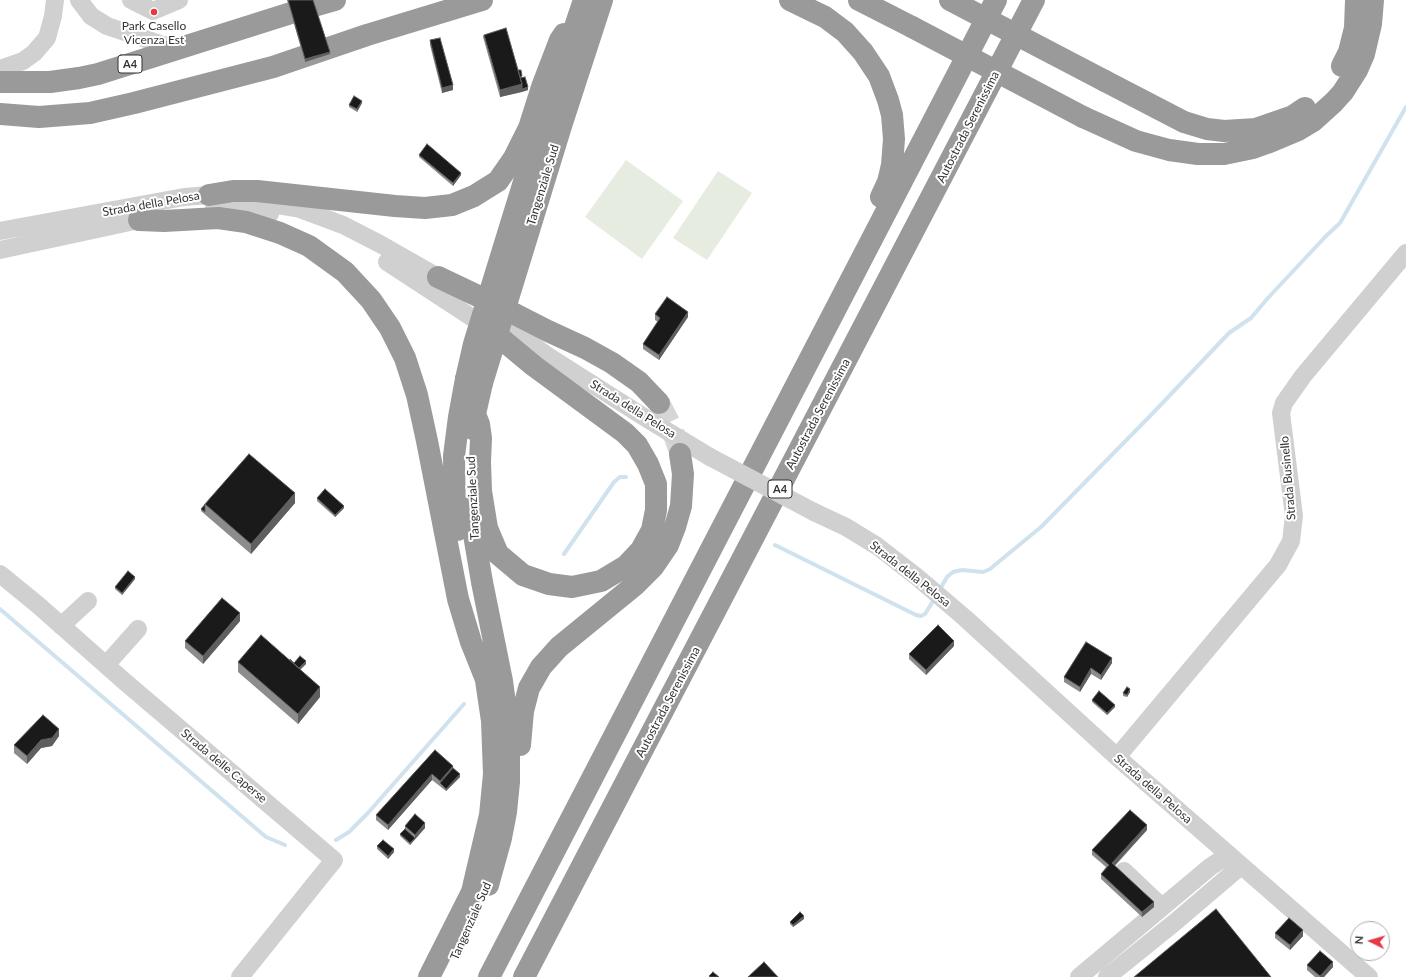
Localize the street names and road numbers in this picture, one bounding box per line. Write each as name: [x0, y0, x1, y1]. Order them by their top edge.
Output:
road number: A4: [118, 55, 142, 73]
street label: Autostrada Serenissima: [934, 69, 1002, 185]
street label: Tangenziale Sud: [524, 143, 562, 227]
street label: Strada della Pelosa: [101, 188, 201, 220]
street label: Autostrada Serenissima: [783, 356, 853, 472]
street label: Strada della Pelosa: [587, 377, 679, 441]
street label: Strada Businello: [1277, 435, 1299, 521]
street label: Tangenziale Sud: [464, 456, 482, 540]
road number: A4: [768, 480, 792, 498]
street label: Strada della Pelosa: [867, 538, 953, 610]
street label: Autostrada Serenissima: [633, 644, 703, 760]
street label: Strada delle Caperse: [178, 726, 270, 806]
street label: Strada della Pelosa: [1111, 751, 1195, 827]
street label: Tangenziale Sud: [447, 880, 495, 962]

